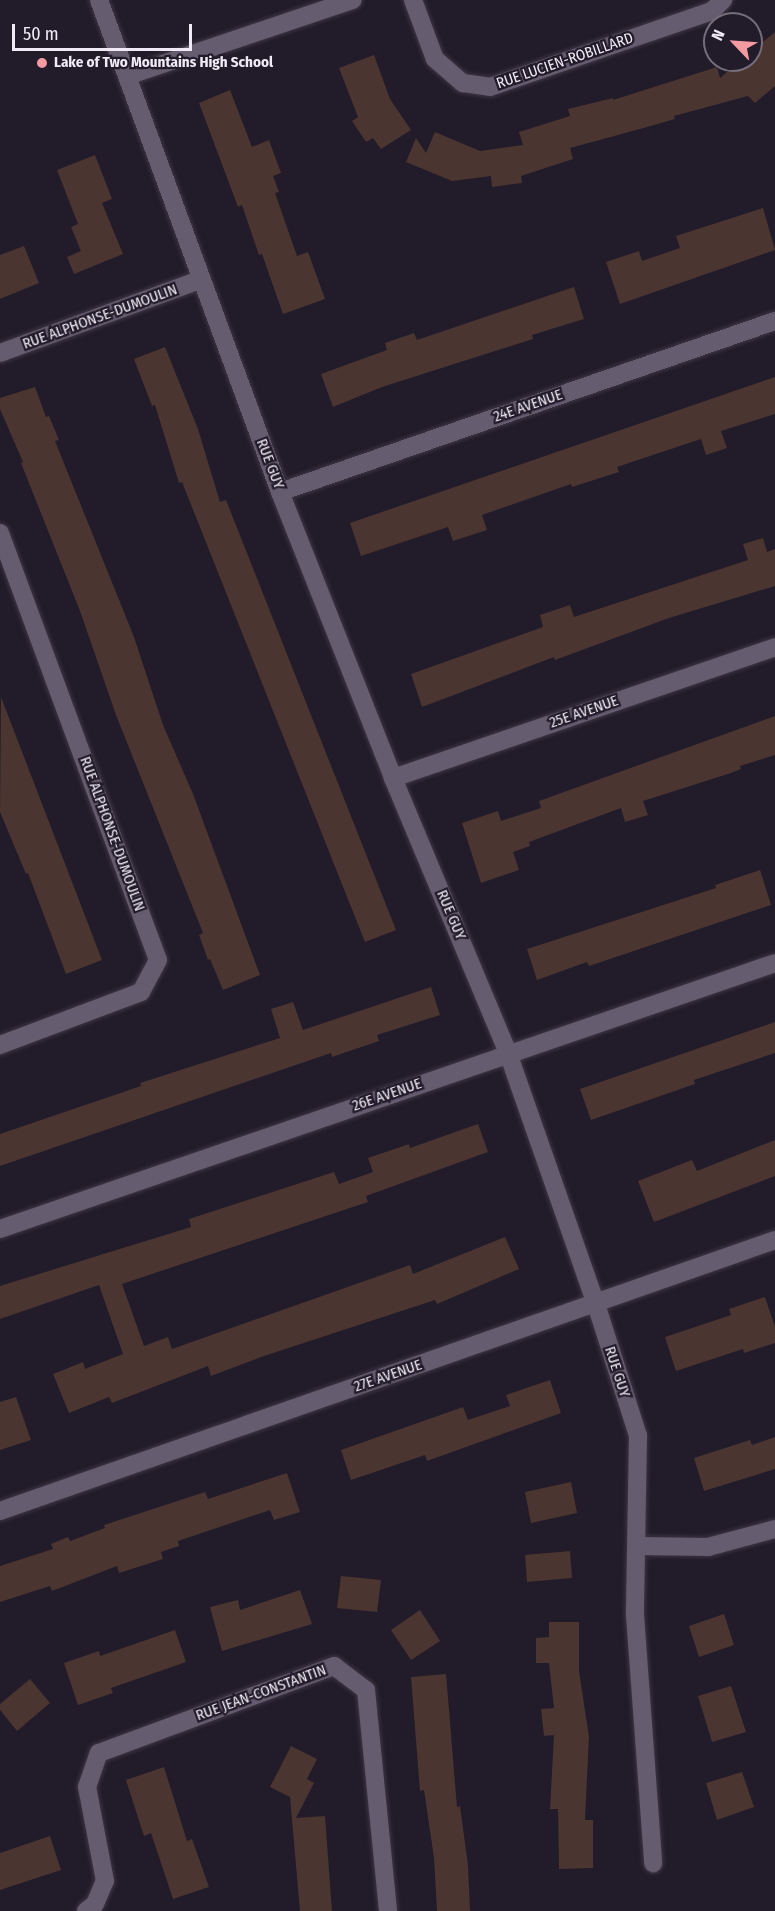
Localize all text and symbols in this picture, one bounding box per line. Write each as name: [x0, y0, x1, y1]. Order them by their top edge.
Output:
scale bar: [15, 12, 195, 50]
north arrow: [703, 12, 763, 72]
text: 50 m: [23, 23, 59, 45]
text: N: [707, 27, 729, 43]
street label: RUE LUCIEN-ROBILLARD: [494, 29, 636, 93]
place label: Lake of Two Mountains High School: [54, 54, 273, 72]
marker: Lake of Two Mountains High School: [35, 56, 49, 70]
street label: RUE ALPHONSE-DUMOULIN: [20, 281, 180, 353]
street label: 24E AVENUE: [491, 386, 565, 426]
street label: RUE GUY: [252, 436, 288, 492]
street label: 25E AVENUE: [547, 692, 621, 732]
street label: RUE ALPHONSE-DUMOULIN: [76, 754, 148, 914]
street label: RUE GUY: [432, 887, 470, 943]
street label: 26E AVENUE: [350, 1075, 424, 1115]
street label: RUE GUY: [600, 1344, 634, 1400]
street label: 27E AVENUE: [352, 1356, 424, 1396]
street label: RUE JEAN-CONSTANTIN: [193, 1661, 329, 1725]

